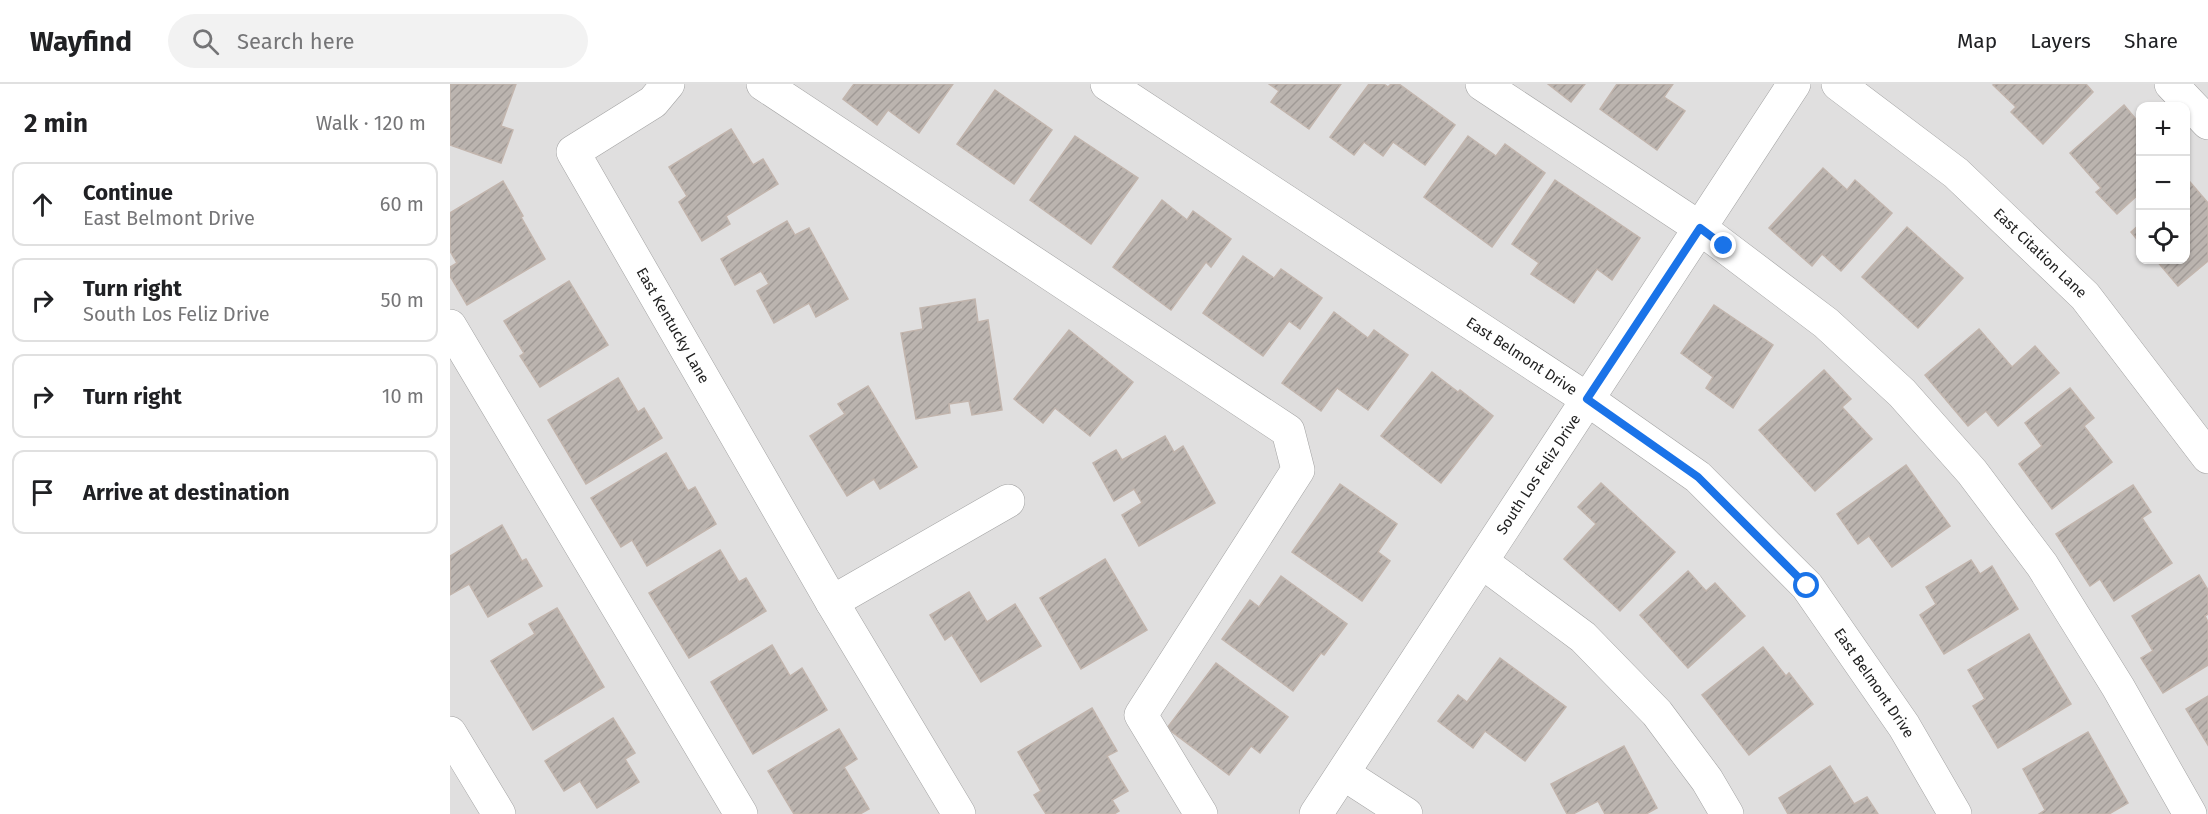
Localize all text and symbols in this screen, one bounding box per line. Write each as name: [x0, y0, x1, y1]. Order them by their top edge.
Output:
search box: [168, 14, 588, 68]
text: Wayfind: [30, 25, 132, 58]
icon: search: [189, 25, 222, 58]
text: Search here: [237, 28, 355, 55]
text: Map: [1957, 28, 1997, 54]
text: Layers: [2030, 28, 2091, 54]
text: Share: [2124, 28, 2178, 54]
map controls: [2136, 102, 2190, 264]
button: +: [2136, 102, 2190, 156]
text: 2 min: [24, 108, 88, 139]
text: Walk · 120 m: [316, 111, 426, 135]
button: −: [2136, 156, 2190, 210]
text: Continue: [83, 179, 173, 206]
icon: ahead: [26, 188, 59, 221]
text: 60 m: [380, 192, 424, 216]
street label: East Citation Lane: [1990, 205, 2090, 302]
text: East Belmont Drive: [83, 206, 255, 230]
button: locate: [2136, 210, 2190, 264]
route end: [1710, 232, 1736, 258]
street label: East Kentucky Lane: [632, 264, 713, 387]
text: Turn right: [83, 275, 182, 302]
icon: right: [26, 284, 59, 317]
text: 50 m: [380, 288, 424, 312]
text: South Los Feliz Drive: [83, 302, 270, 326]
street label: East Belmont Drive: [1463, 313, 1581, 399]
icon: right: [26, 380, 59, 413]
text: Turn right: [83, 383, 182, 410]
text: 10 m: [382, 384, 424, 408]
street label: South Los Feliz Drive: [1492, 411, 1584, 538]
icon: arrive: [26, 476, 59, 509]
text: Arrive at destination: [83, 479, 290, 506]
route start: [1793, 572, 1819, 598]
street label: East Belmont Drive: [1830, 625, 1918, 741]

